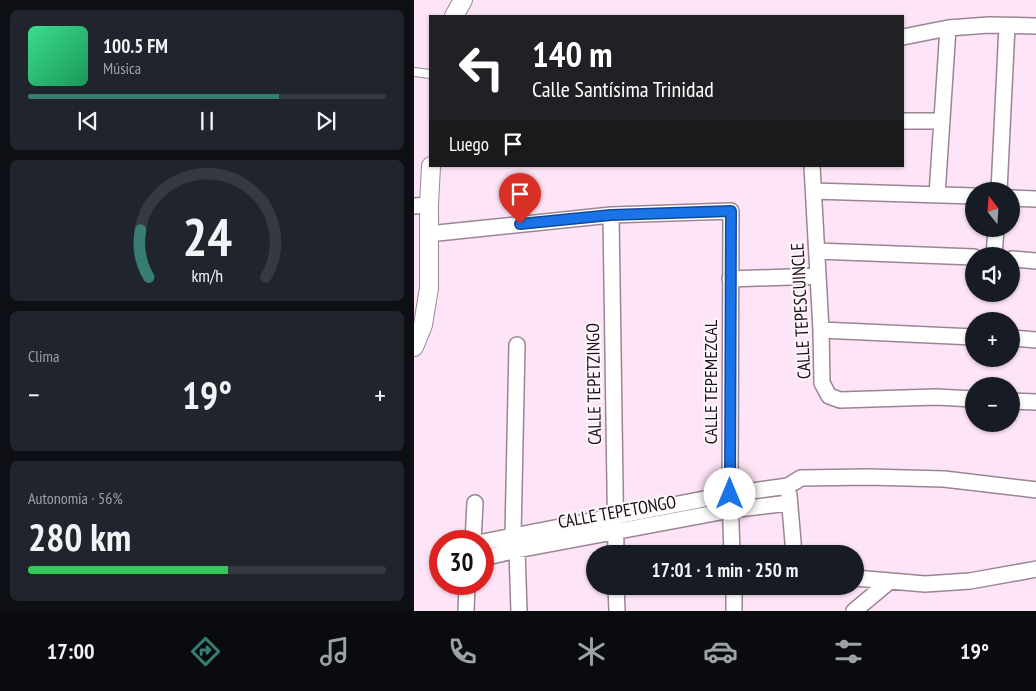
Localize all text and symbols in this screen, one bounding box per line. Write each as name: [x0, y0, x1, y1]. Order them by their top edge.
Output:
text: 140 m: [532, 31, 613, 77]
text: 100.5 FM: [103, 34, 168, 58]
icon: left: [449, 35, 514, 100]
text: Música: [103, 58, 141, 78]
text: Calle Santísima Trinidad: [532, 75, 714, 103]
icon: previous: [74, 107, 102, 135]
icon: pause: [193, 107, 221, 135]
icon: next: [312, 107, 340, 135]
icon: arrive: [499, 130, 527, 158]
text: Luego: [449, 132, 489, 156]
pin: [499, 173, 541, 224]
icon: arrive: [506, 180, 534, 208]
north arrow: [965, 182, 1020, 238]
map controls: [965, 182, 1020, 432]
text: 24: [182, 203, 232, 270]
street label: CALLE TEPESCUINCLE: [785, 242, 816, 380]
button: sound: [965, 247, 1020, 302]
text: km/h: [191, 264, 223, 287]
button: +: [965, 312, 1020, 367]
street label: CALLE TEPEMEZCAL: [699, 319, 722, 444]
street label: CALLE TEPETZINGO: [581, 323, 606, 445]
text: Clima: [28, 346, 59, 366]
text: 19°: [182, 370, 232, 419]
text: −: [28, 376, 40, 413]
text: +: [374, 376, 386, 413]
button: −: [965, 377, 1020, 432]
position arrow: [703, 467, 755, 519]
text: Autonomía · 56%: [28, 488, 123, 508]
street label: CALLE TEPETONGO: [556, 490, 678, 533]
text: 280 km: [28, 512, 131, 561]
speed limit sign: 30: [429, 530, 494, 595]
text: 17:01 · 1 min · 250 m: [652, 558, 798, 582]
icon: directions: [188, 634, 223, 669]
icon: music: [317, 634, 352, 669]
icon: phone: [445, 634, 480, 669]
icon: climate: [574, 634, 609, 669]
icon: car: [703, 634, 738, 669]
icon: filters: [831, 634, 866, 669]
text: 17:00: [47, 637, 94, 665]
text: 19°: [960, 637, 989, 665]

